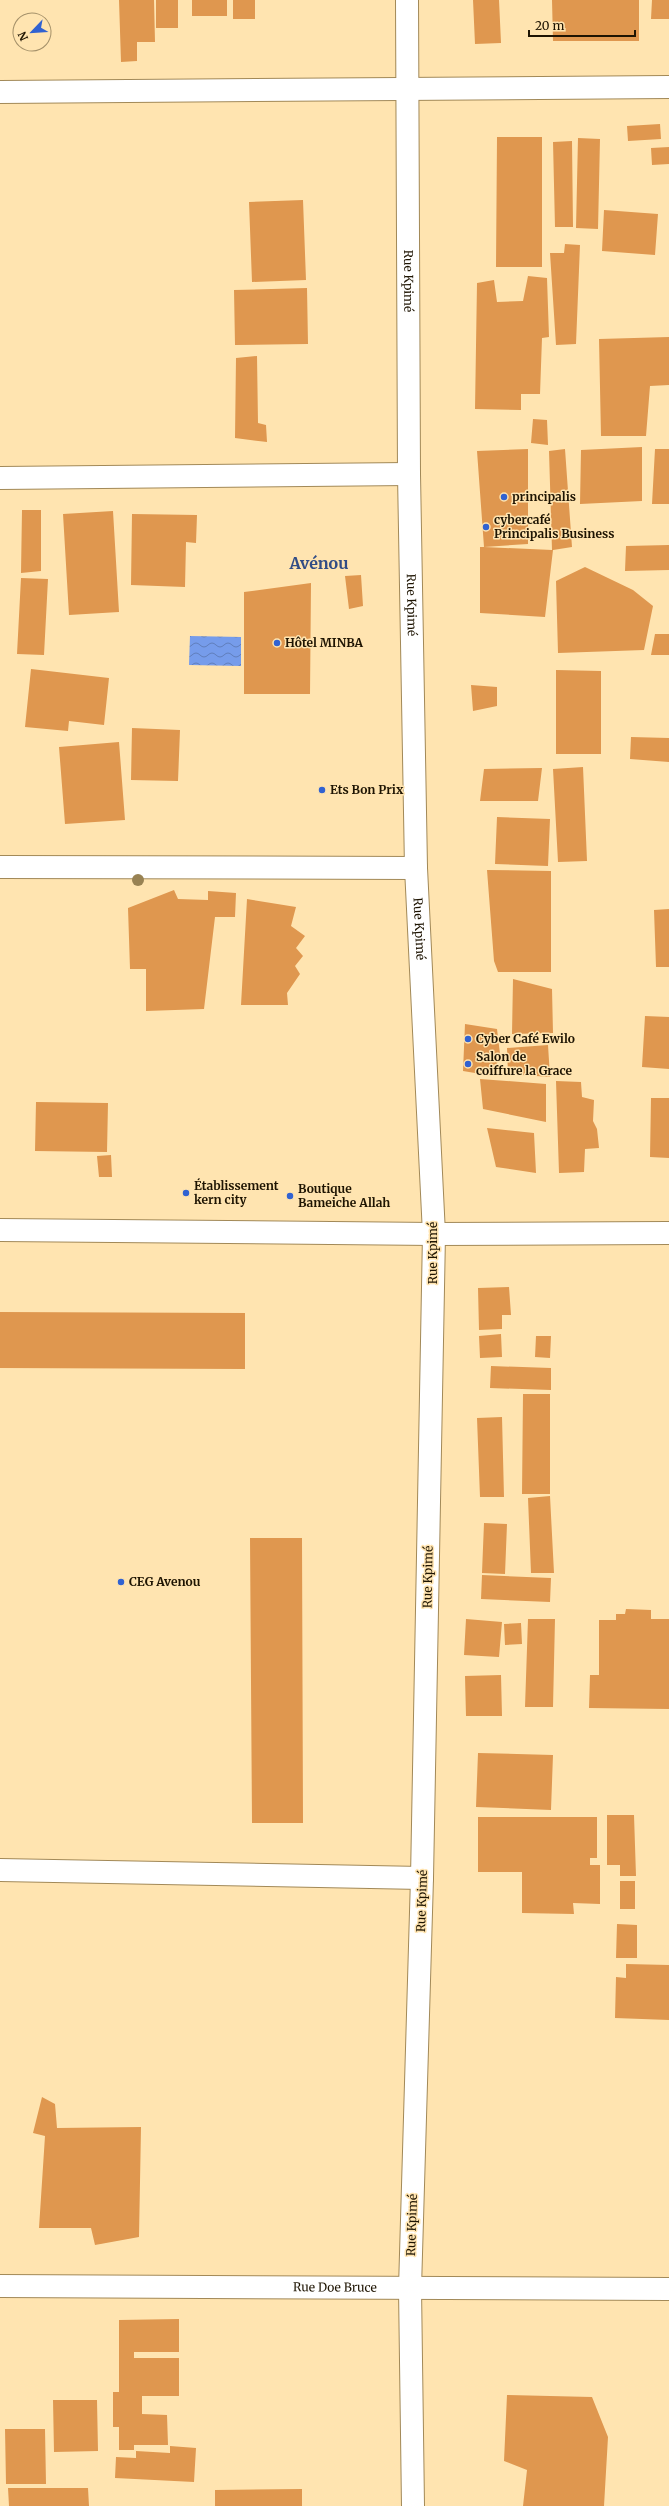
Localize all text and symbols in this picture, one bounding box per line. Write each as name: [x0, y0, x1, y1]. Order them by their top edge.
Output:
north arrow: [12, 12, 52, 52]
scale bar: [529, 12, 635, 38]
text: 20 m: [535, 18, 564, 33]
text: N: [15, 29, 31, 43]
street label: Rue Kpimé: [401, 250, 416, 312]
place label: principalis: [512, 489, 576, 504]
marker: principalis: [499, 492, 509, 502]
place label: cybercafé Principalis Business: [494, 512, 614, 541]
marker: cybercafé Principalis Business: [481, 522, 491, 532]
district label: Avénou: [289, 553, 348, 573]
street label: Rue Kpimé: [404, 574, 420, 636]
place label: Hôtel MINBA: [285, 635, 364, 650]
marker: Hôtel MINBA: [272, 638, 282, 648]
place label: Ets Bon Prix: [330, 782, 404, 797]
marker: Ets Bon Prix: [317, 785, 327, 795]
street label: Rue Kpimé: [410, 897, 429, 960]
place label: Cyber Café Ewilo: [476, 1031, 575, 1046]
marker: Cyber Café Ewilo: [463, 1034, 473, 1044]
place label: Salon de coiffure la Grace: [476, 1049, 573, 1078]
marker: Salon de coiffure la Grace: [463, 1059, 473, 1069]
place label: Établissement kern city: [194, 1177, 279, 1207]
place label: Boutique Bameiche Allah: [298, 1181, 390, 1210]
marker: Établissement kern city: [181, 1188, 191, 1198]
marker: Boutique Bameiche Allah: [285, 1191, 295, 1201]
street label: Rue Kpimé: [425, 1222, 440, 1284]
street label: Rue Kpimé: [419, 1546, 436, 1608]
place label: CEG Avenou: [129, 1574, 201, 1589]
marker: CEG Avenou: [116, 1577, 126, 1587]
street label: Rue Kpimé: [413, 1869, 430, 1932]
street label: Rue Kpimé: [403, 2193, 420, 2256]
street label: Rue Doe Bruce: [293, 2279, 377, 2295]

